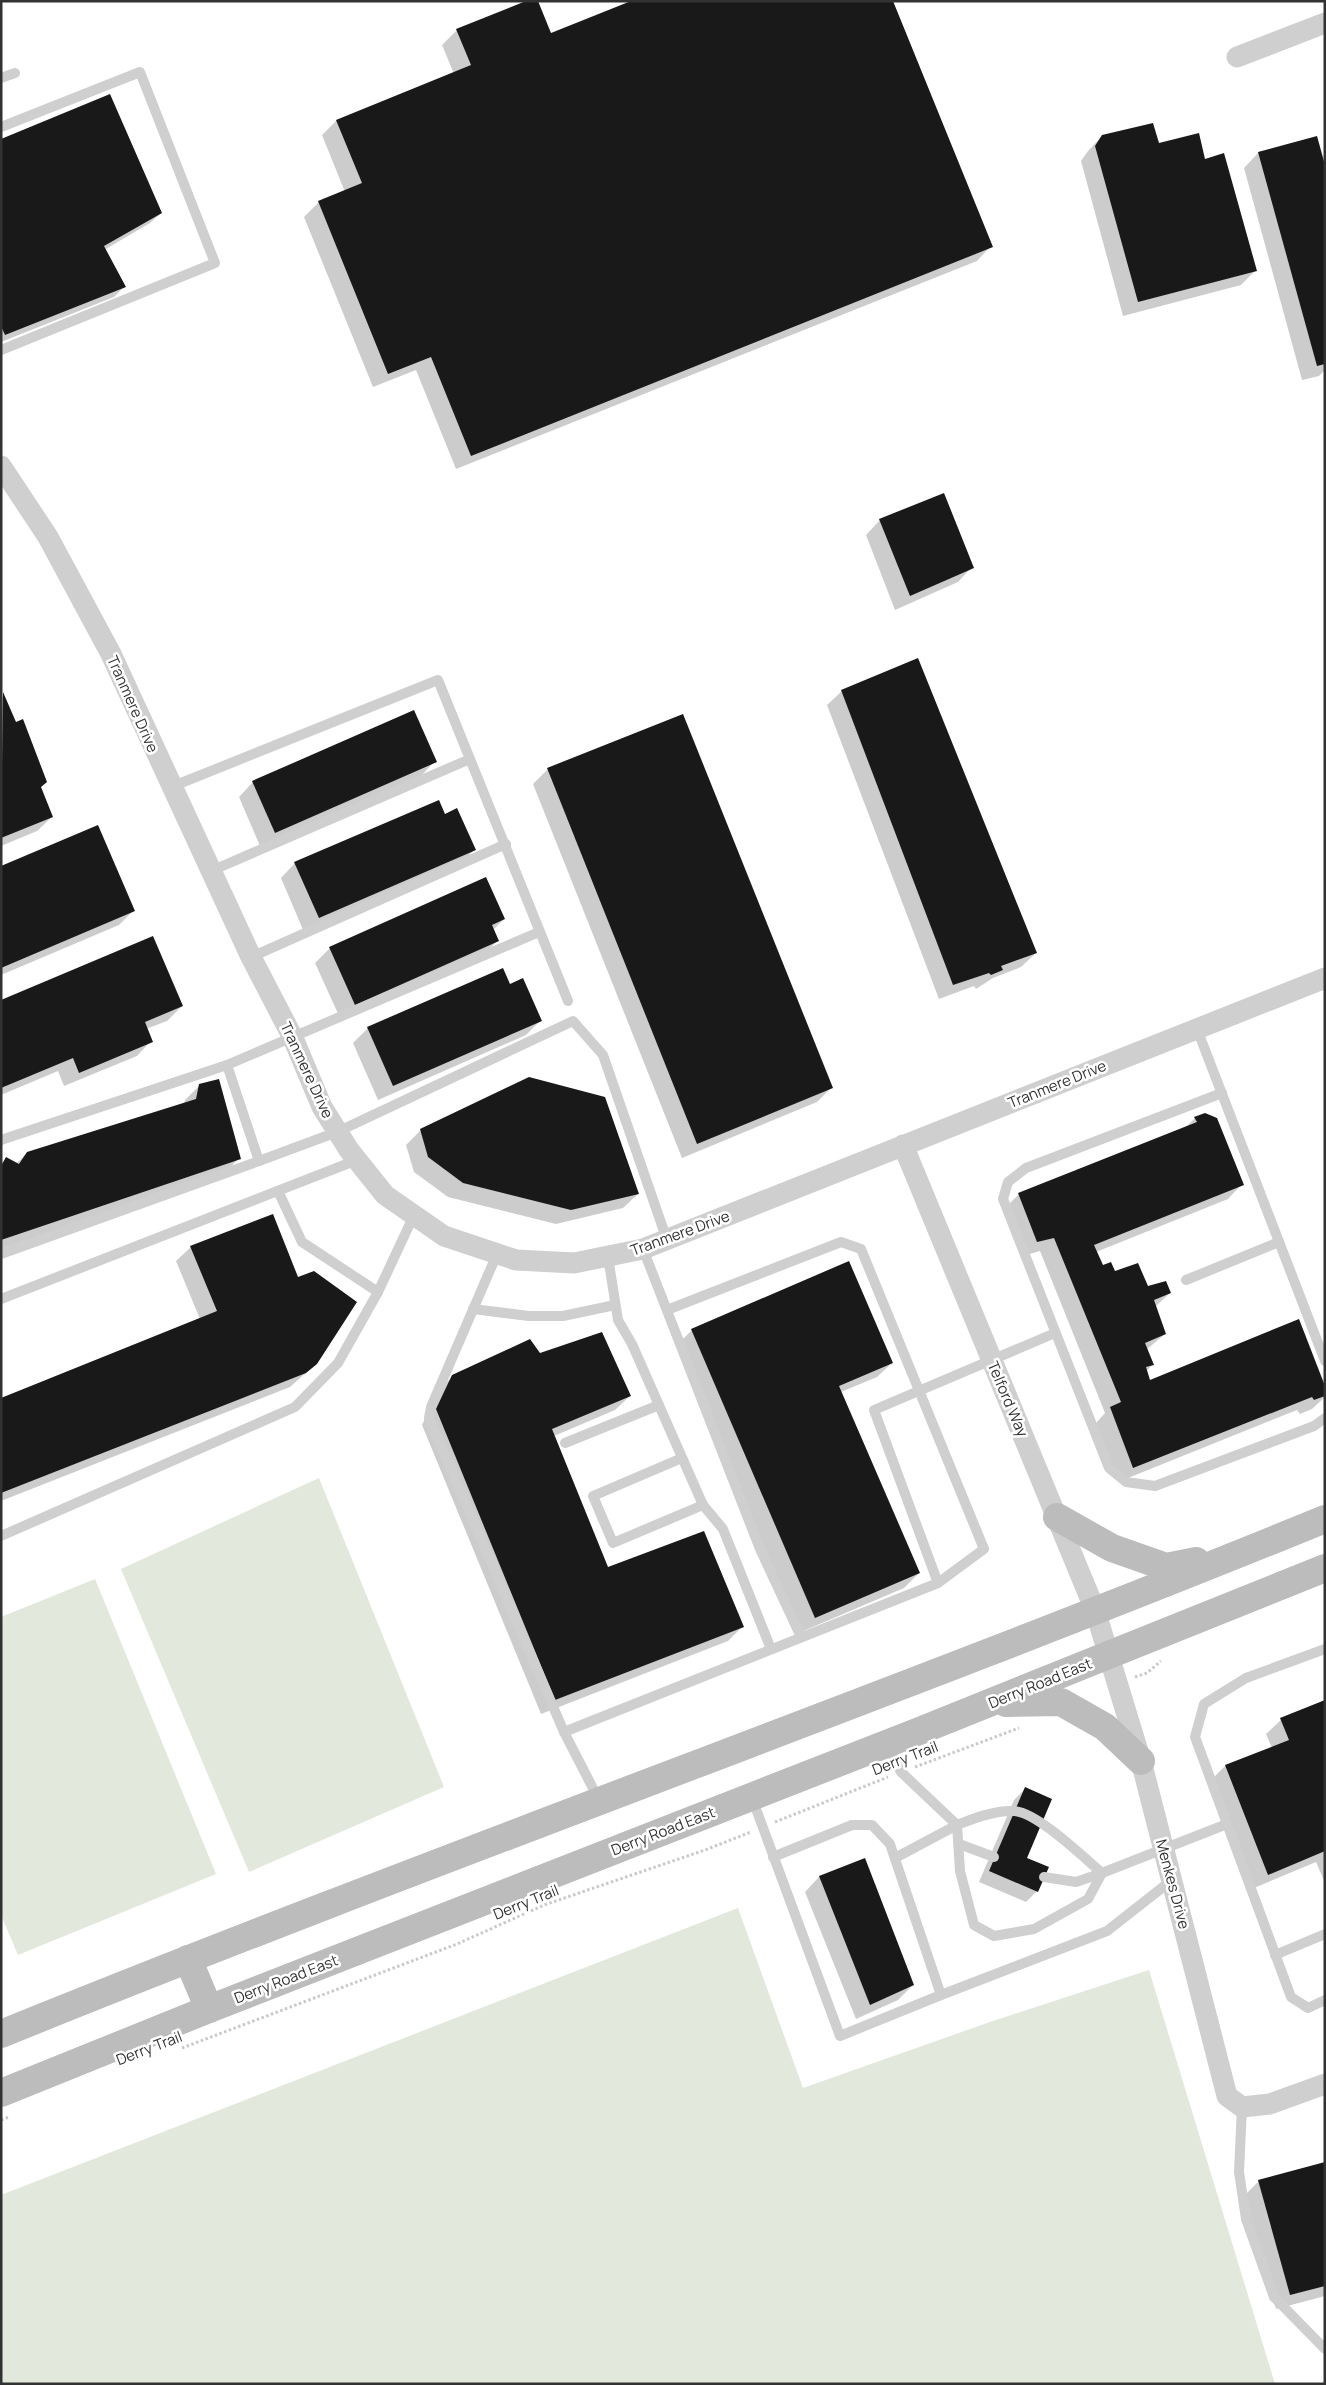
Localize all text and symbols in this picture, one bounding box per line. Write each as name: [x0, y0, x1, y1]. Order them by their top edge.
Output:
street label: Tranmere Drive: [102, 652, 164, 756]
street label: Tranmere Drive: [275, 1018, 339, 1122]
street label: Tranmere Drive: [1005, 1055, 1109, 1113]
street label: Tranmere Drive: [628, 1205, 733, 1261]
street label: Telford Way: [983, 1358, 1033, 1440]
street label: Derry Road East: [985, 1653, 1095, 1713]
street label: Derry Trail: [869, 1736, 941, 1780]
street label: Derry Road East: [608, 1802, 718, 1860]
street label: Menkes Drive: [1151, 1837, 1195, 1931]
street label: Derry Trail: [490, 1879, 562, 1925]
street label: Derry Road East: [231, 1950, 341, 2008]
street label: Derry Trail: [113, 2026, 185, 2070]

